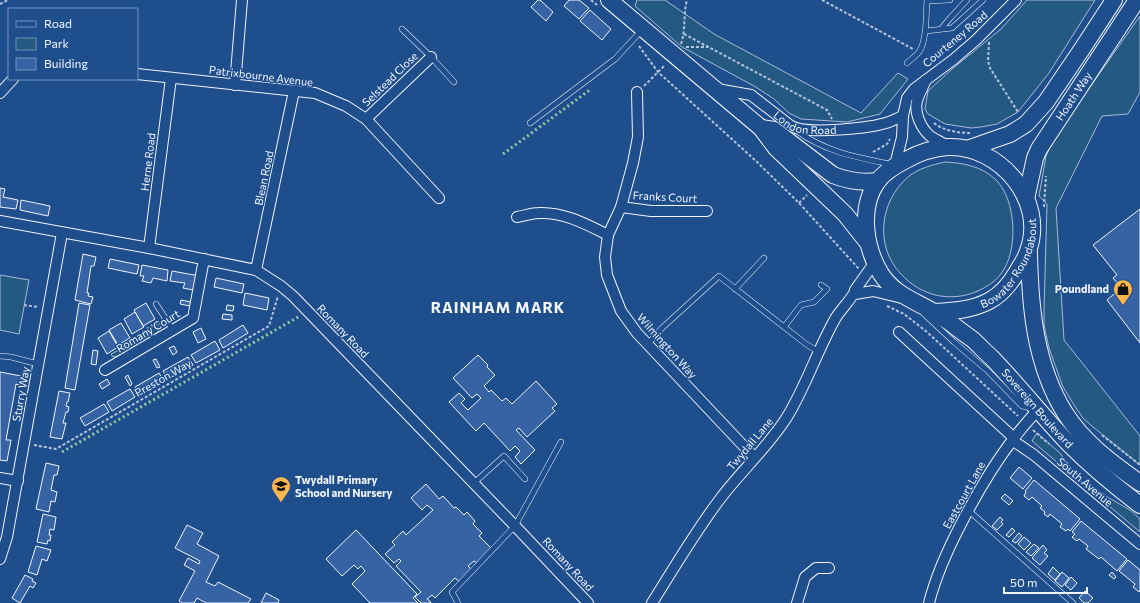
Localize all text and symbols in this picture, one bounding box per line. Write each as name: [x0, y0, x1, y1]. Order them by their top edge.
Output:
legend: [8, 8, 138, 80]
street label: Courteney Road: [920, 8, 990, 69]
text: Road: [44, 16, 72, 30]
text: Park: [44, 36, 70, 50]
street label: Selstead Close: [359, 49, 420, 108]
text: Building: [44, 56, 88, 70]
street label: Patrixbourne Avenue: [208, 63, 314, 88]
street label: Hoath Way: [1053, 69, 1094, 123]
street label: London Road: [771, 108, 837, 136]
street label: Herne Road: [137, 132, 158, 192]
street label: Blean Road: [251, 149, 276, 206]
street label: Franks Court: [632, 188, 698, 205]
street label: Bowater Roundabout: [978, 217, 1038, 310]
shop icon: Poundland: [1112, 278, 1134, 306]
place label: Poundland: [1055, 282, 1109, 295]
district label: RAINHAM MARK: [431, 298, 565, 316]
street label: Romany Road: [315, 301, 372, 360]
street label: Romany Court: [114, 306, 182, 355]
street label: Wilmington Way: [635, 311, 700, 381]
street label: Preston Way: [132, 356, 194, 399]
street label: Sturry Way: [9, 365, 32, 422]
street label: Sovereign Boulevard: [999, 366, 1076, 450]
street label: Twydall Lane: [724, 415, 776, 473]
street label: South Avenue: [1055, 455, 1116, 509]
street label: Eastcourt Lane: [940, 459, 988, 531]
place label: Twydall Primary School and Nursery: [295, 473, 393, 499]
school or university icon: Twydall Primary School and Nursery: [270, 475, 292, 503]
street label: Romany Road: [540, 534, 597, 593]
scale bar: [1004, 569, 1087, 595]
text: 50 m: [1010, 575, 1038, 589]

